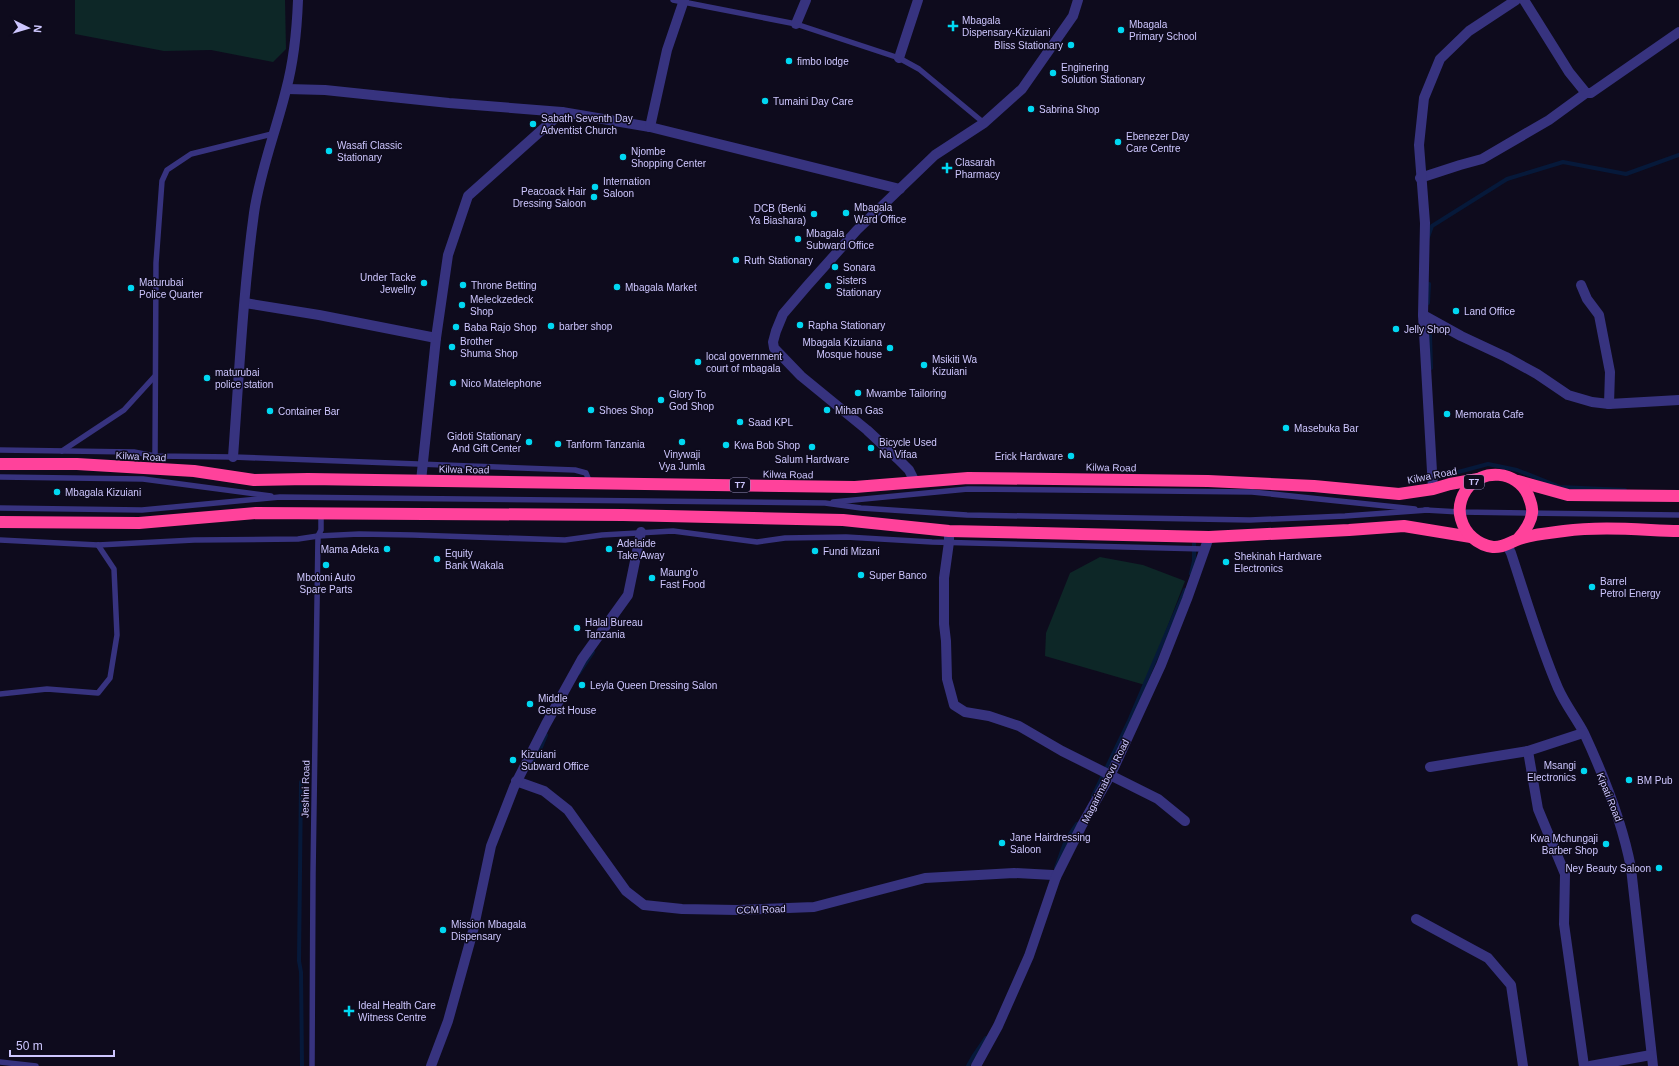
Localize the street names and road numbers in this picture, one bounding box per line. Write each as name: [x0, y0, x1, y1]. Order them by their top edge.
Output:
street label: Kilwa Road: [115, 450, 167, 463]
street label: Kilwa Road: [1086, 462, 1136, 473]
street label: Kilwa Road: [439, 464, 489, 475]
street label: Kilwa Road: [1406, 465, 1458, 486]
street label: Kilwa Road: [763, 469, 813, 480]
road number: T7: [1464, 475, 1484, 489]
road number: T7: [730, 478, 750, 492]
street label: Magarimabovu Road: [1079, 737, 1131, 825]
street label: Jeshini Road: [299, 760, 312, 818]
street label: Kipati Road: [1595, 771, 1624, 823]
street label: CCM Road: [736, 903, 786, 916]

